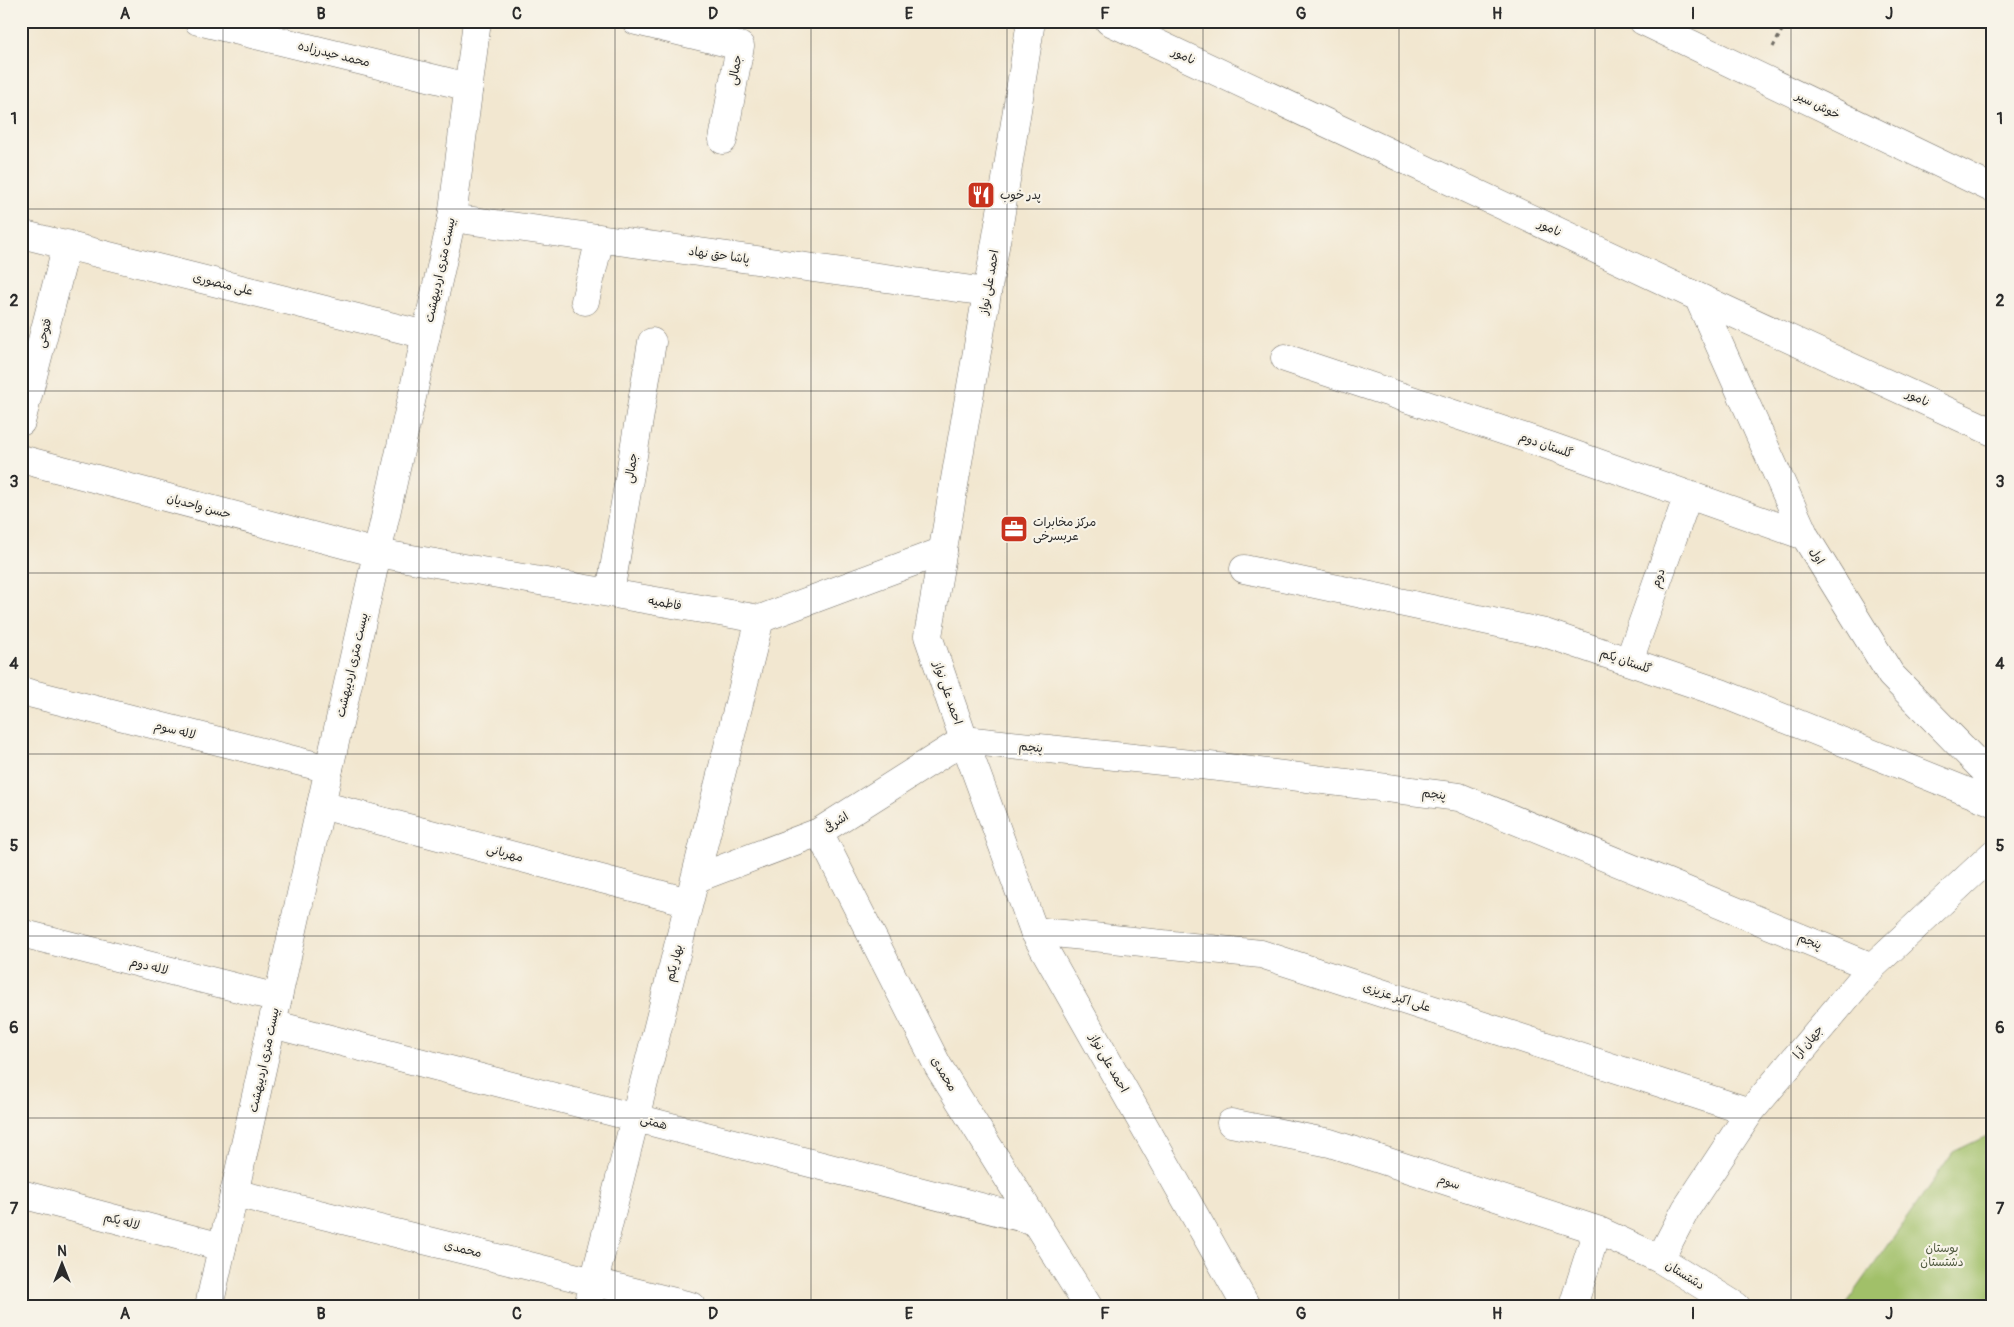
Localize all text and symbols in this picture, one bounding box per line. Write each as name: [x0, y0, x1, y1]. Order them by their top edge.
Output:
text: A: [120, 4, 131, 24]
text: B: [316, 4, 326, 24]
text: C: [512, 4, 522, 24]
text: D: [708, 4, 718, 24]
text: E: [905, 4, 914, 24]
text: F: [1100, 4, 1110, 24]
text: G: [1296, 4, 1307, 24]
text: H: [1492, 4, 1502, 24]
text: I: [1691, 4, 1695, 24]
text: J: [1885, 4, 1893, 24]
street label: محمد حیدرزاده: [296, 38, 372, 71]
street label: نامور: [1168, 44, 1198, 69]
street label: جمالی: [725, 54, 746, 86]
street label: خوش سیر: [1792, 88, 1842, 123]
text: 1: [11, 109, 17, 129]
text: 1: [1997, 109, 2003, 129]
restaurant icon: پدر خوب: [966, 180, 996, 210]
place label: پدر خوب: [1000, 188, 1041, 203]
street label: بیست متری اردیبهشت: [422, 216, 459, 324]
street label: نامور: [1534, 216, 1564, 241]
street label: پاشا حق نهاد: [687, 244, 750, 267]
street label: احمد علی نواز: [976, 249, 1003, 317]
street label: علی منصوری: [191, 270, 255, 299]
text: 2: [10, 291, 19, 311]
text: 2: [1996, 291, 2005, 311]
street label: فتوحی: [34, 317, 55, 349]
street label: نامور: [1902, 386, 1932, 411]
street label: گلستان دوم: [1517, 429, 1575, 463]
street label: جمالی: [622, 452, 641, 484]
text: 3: [10, 472, 19, 492]
text: 3: [1996, 472, 2005, 492]
street label: حسن واحدیان: [165, 491, 233, 522]
office icon: مرکز مخابرات عربسرخی: [999, 514, 1029, 544]
place label: مرکز مخابرات عربسرخی: [1033, 515, 1096, 544]
street label: اول: [1806, 545, 1827, 567]
street label: دوم: [1648, 566, 1670, 590]
street label: فاطمیه: [647, 593, 683, 614]
street label: بیست متری اردیبهشت: [333, 611, 372, 719]
street label: گلستان یکم: [1598, 646, 1653, 678]
text: 4: [9, 654, 19, 674]
text: 4: [1995, 654, 2005, 674]
street label: احمد علی نواز: [929, 659, 965, 727]
street label: لاله سوم: [152, 718, 197, 744]
street label: پنجم: [1018, 739, 1044, 757]
street label: پنجم: [1421, 786, 1447, 804]
street label: اشرفی: [821, 808, 852, 836]
text: 5: [10, 836, 19, 856]
text: 5: [1996, 836, 2005, 856]
street label: مهربانی: [485, 841, 525, 866]
street label: پنجم: [1795, 930, 1824, 954]
street label: بهار یکم: [663, 943, 687, 984]
street label: لاله دوم: [128, 954, 170, 979]
street label: علی اکبر عزیزی: [1361, 979, 1433, 1015]
street label: بیست متری اردیبهشت: [246, 1006, 283, 1114]
text: 6: [9, 1018, 19, 1038]
text: 6: [1995, 1018, 2005, 1038]
street label: جهان آرا: [1790, 1023, 1827, 1062]
street label: احمد علی نواز: [1085, 1030, 1131, 1095]
street label: محمدی: [927, 1054, 960, 1094]
street label: همتی: [639, 1112, 669, 1133]
street label: سوم: [1435, 1172, 1462, 1194]
text: 7: [10, 1199, 19, 1219]
text: 7: [1996, 1199, 2005, 1219]
street label: لاله یکم: [102, 1210, 141, 1234]
street label: محمدی: [443, 1238, 483, 1261]
north arrow: [38, 1240, 88, 1290]
park label: بوستان دشتستان: [1920, 1241, 1964, 1270]
text: N: [57, 1243, 67, 1260]
street label: دشتستان: [1662, 1258, 1707, 1293]
text: A: [120, 1304, 131, 1324]
text: B: [316, 1304, 326, 1324]
text: C: [512, 1304, 522, 1324]
text: D: [708, 1304, 718, 1324]
text: E: [905, 1304, 914, 1324]
text: F: [1100, 1304, 1110, 1324]
text: G: [1296, 1304, 1307, 1324]
text: H: [1492, 1304, 1502, 1324]
text: I: [1691, 1304, 1695, 1324]
text: J: [1885, 1304, 1893, 1324]

